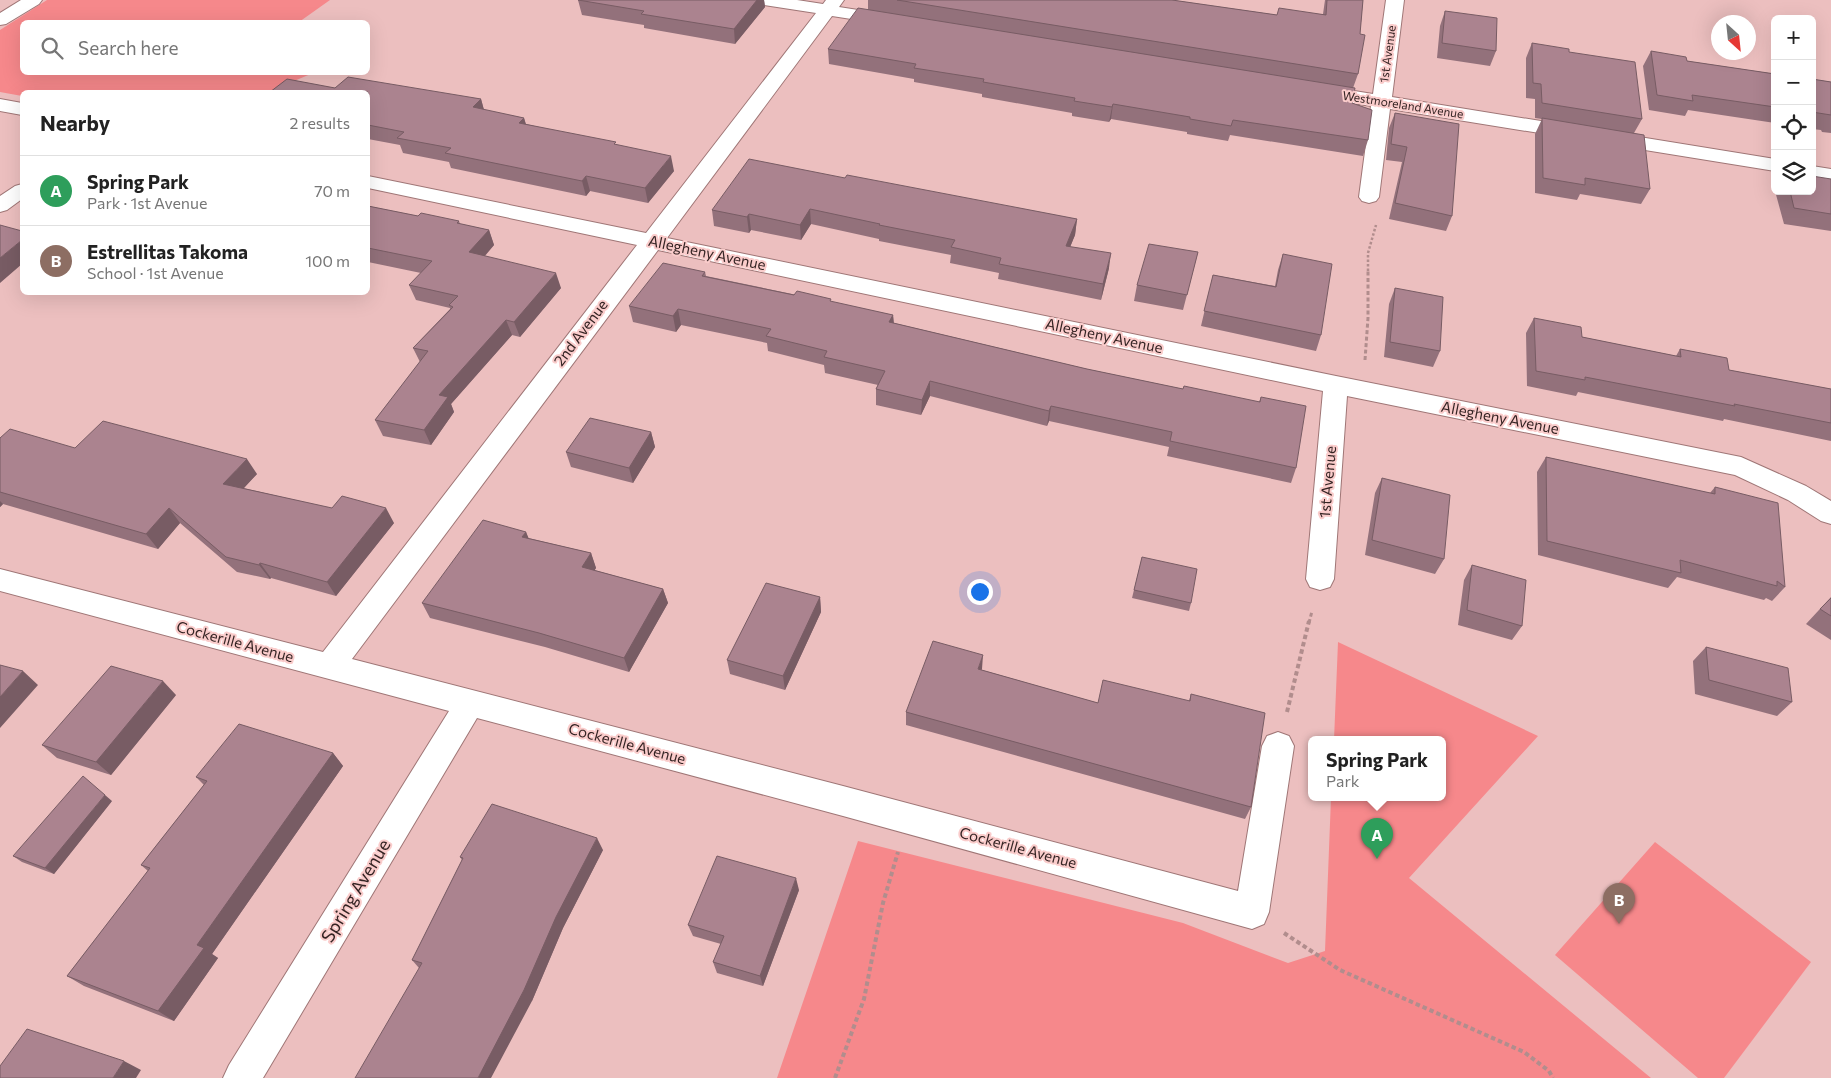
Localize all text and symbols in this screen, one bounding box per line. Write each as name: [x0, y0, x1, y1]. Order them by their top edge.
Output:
north arrow: [1711, 15, 1756, 60]
map controls: [1771, 15, 1816, 195]
button: +: [1771, 15, 1816, 60]
search box: [20, 20, 370, 75]
street label: 1st Avenue: [1376, 24, 1398, 83]
icon: search: [38, 34, 66, 62]
text: Search here: [78, 36, 178, 59]
button: −: [1771, 60, 1816, 105]
street label: Westmoreland Avenue: [1342, 88, 1465, 120]
button: locate: [1771, 105, 1816, 150]
text: Nearby: [40, 110, 110, 135]
text: 2 results: [289, 113, 350, 132]
button: layers: [1771, 150, 1816, 195]
text: Spring Park: [87, 170, 189, 193]
text: A: [50, 181, 62, 200]
text: 70 m: [314, 181, 350, 200]
text: Park · 1st Avenue: [87, 193, 207, 212]
street label: Allegheny Avenue: [647, 231, 768, 273]
text: Estrellitas Takoma: [87, 240, 248, 263]
text: B: [51, 251, 61, 270]
text: 100 m: [305, 251, 350, 270]
text: School · 1st Avenue: [87, 263, 224, 282]
street label: 2nd Avenue: [549, 296, 611, 369]
street label: Allegheny Avenue: [1044, 314, 1165, 356]
street label: Allegheny Avenue: [1440, 397, 1561, 437]
street label: 1st Avenue: [1315, 445, 1339, 519]
your location: [967, 579, 993, 605]
street label: Cockerille Avenue: [175, 617, 296, 665]
street label: Cockerille Avenue: [567, 719, 688, 767]
popup: [1308, 736, 1446, 801]
text: Spring Park: [1326, 748, 1428, 771]
text: Park: [1326, 771, 1360, 790]
pin: A: [1361, 818, 1393, 859]
street label: Cockerille Avenue: [958, 823, 1079, 871]
street label: Spring Avenue: [316, 835, 395, 946]
pin: B: [1603, 883, 1635, 924]

